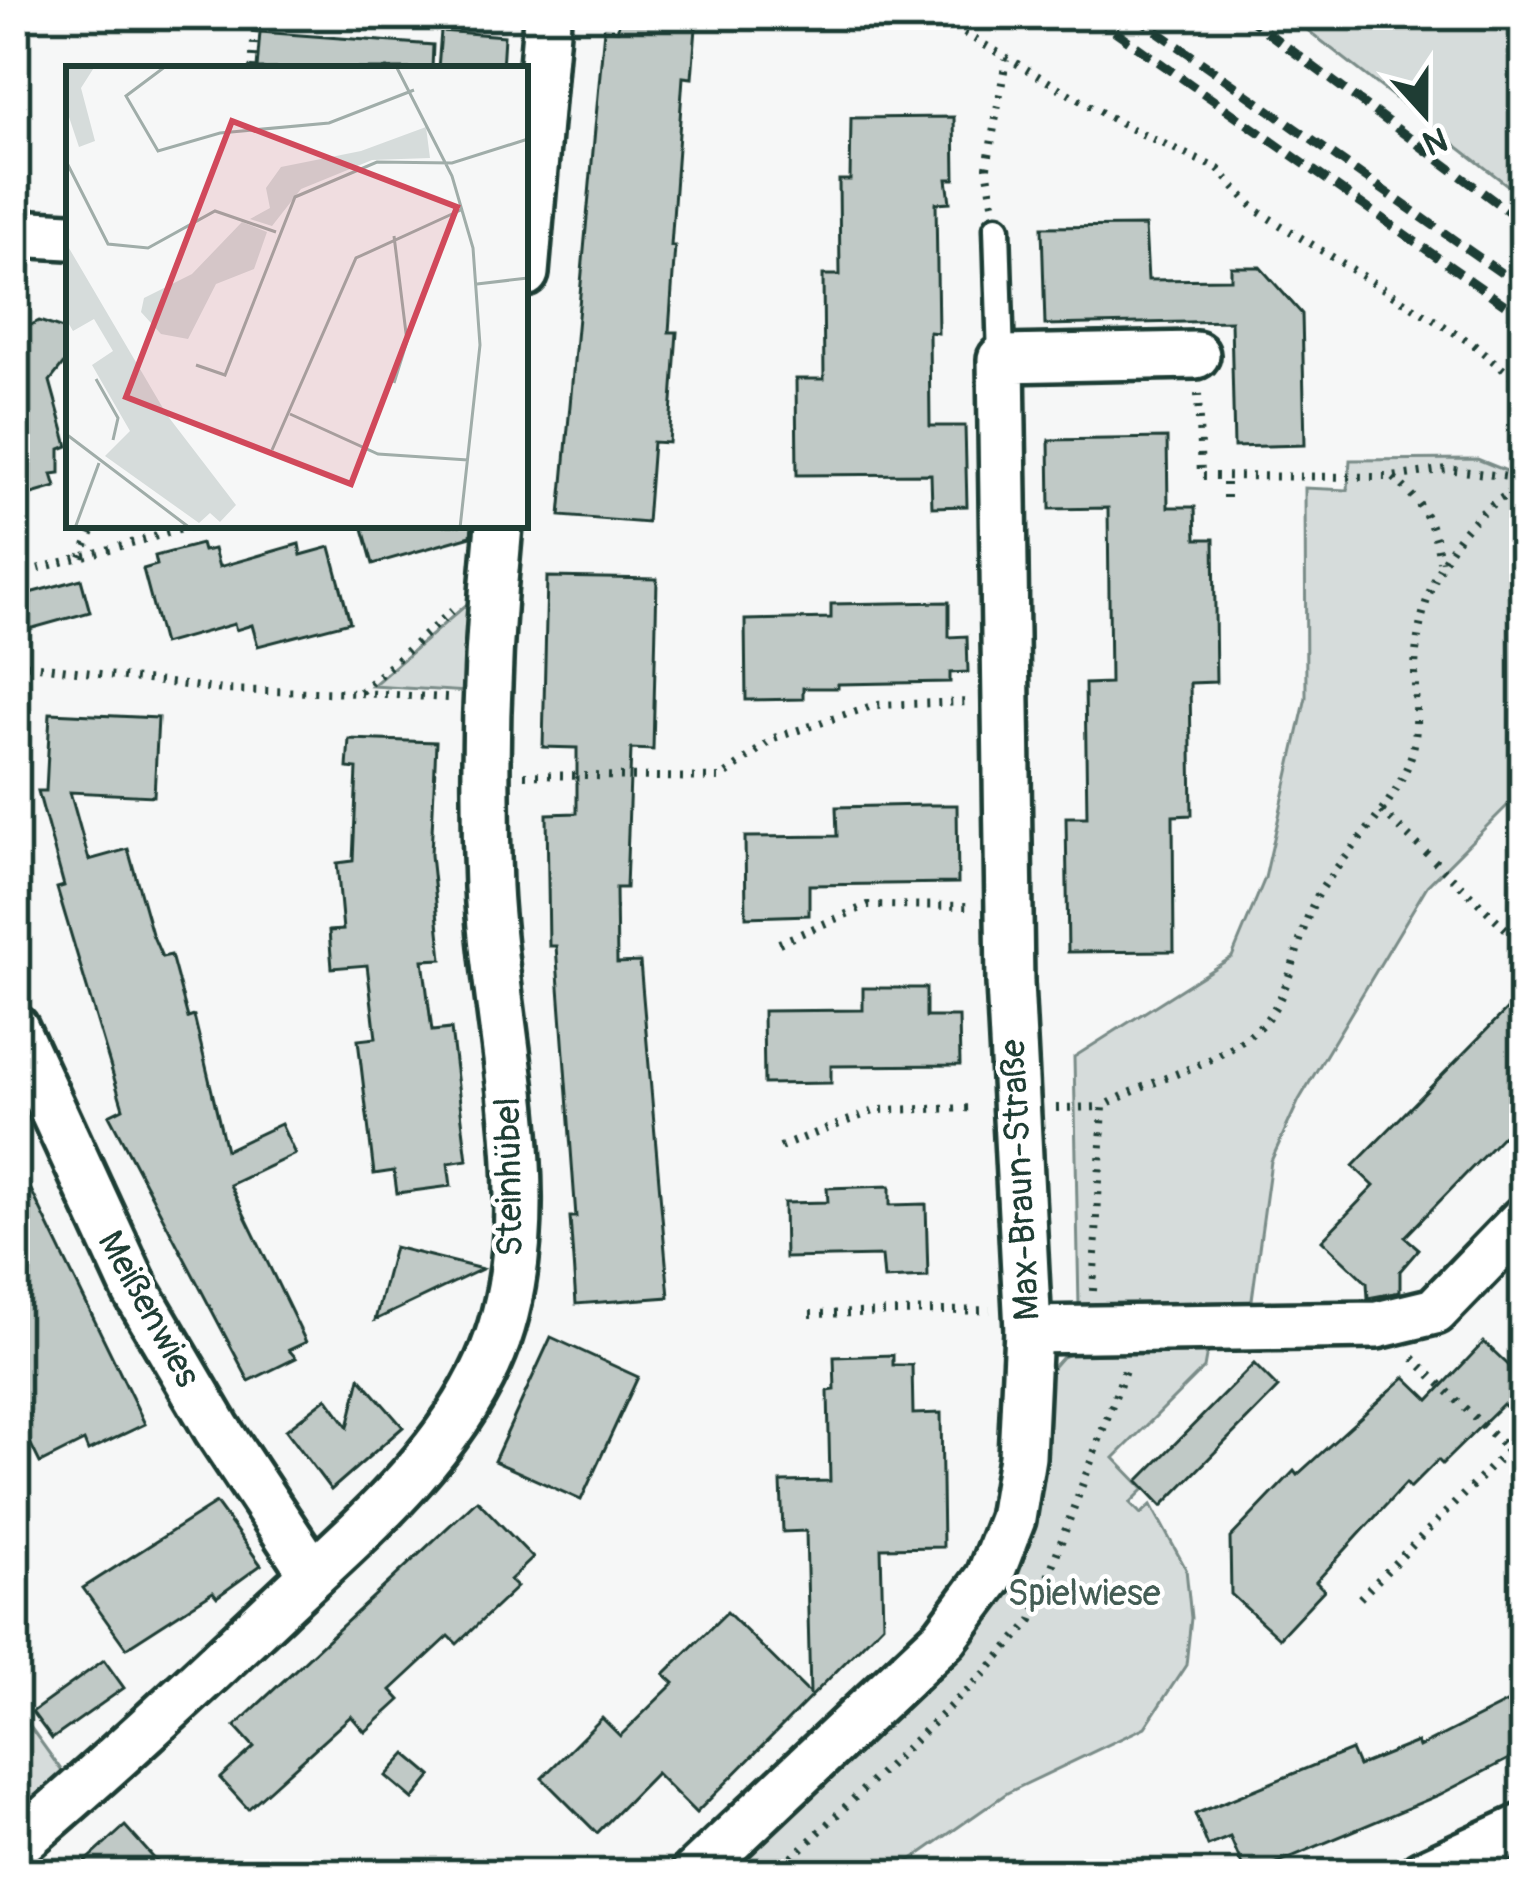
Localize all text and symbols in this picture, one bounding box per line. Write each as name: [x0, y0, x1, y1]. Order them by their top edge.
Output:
north arrow: [1365, 54, 1485, 174]
inset map: [66, 66, 528, 528]
text: N: [1417, 117, 1453, 164]
street label: Max-Braun-Straße: [990, 1038, 1050, 1322]
street label: Steinhübel: [485, 1097, 533, 1257]
street label: Meißenwies: [88, 1223, 210, 1395]
park label: Spielwiese: [1007, 1571, 1161, 1616]

